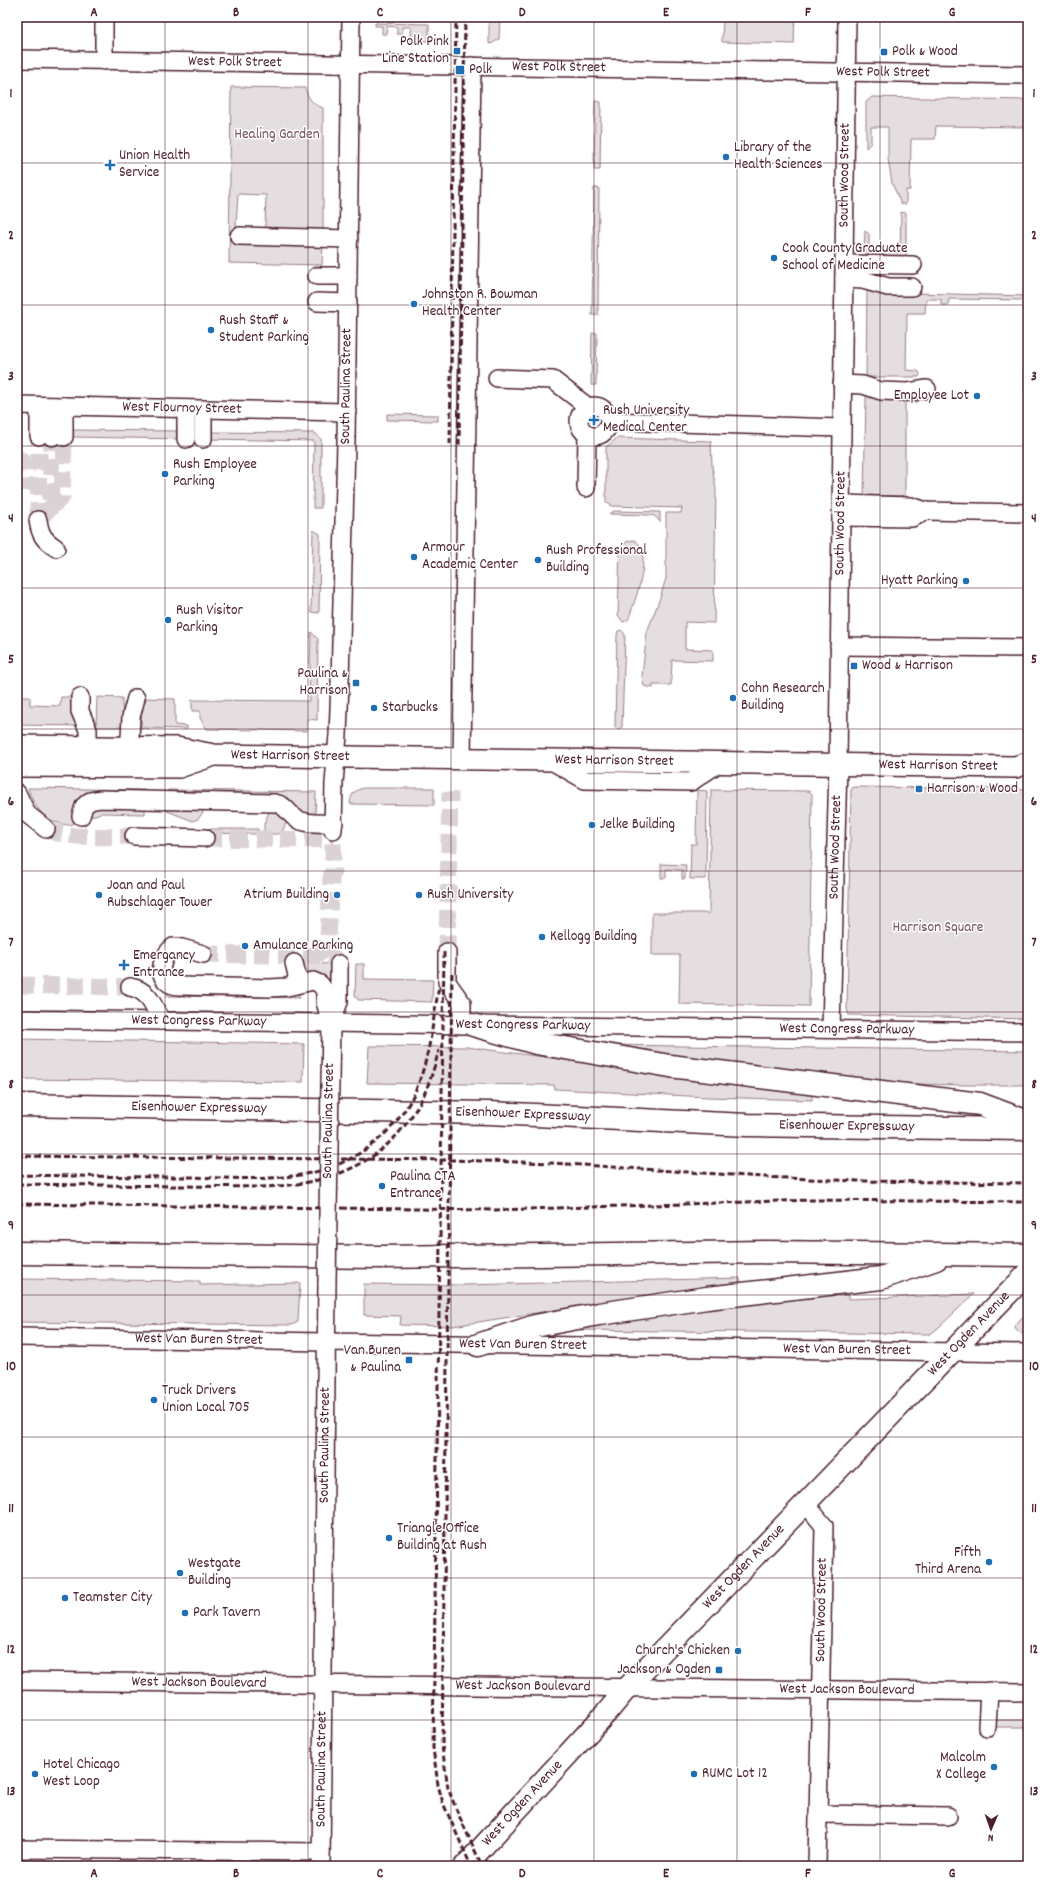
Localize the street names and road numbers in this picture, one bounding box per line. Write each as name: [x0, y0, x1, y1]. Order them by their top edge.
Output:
street label: West Polk Street: [188, 51, 282, 74]
street label: West Polk Street: [512, 56, 606, 79]
street label: West Polk Street: [836, 61, 930, 84]
street label: South Wood Street: [833, 122, 857, 228]
street label: South Paulina Street: [335, 328, 358, 445]
street label: West Flournoy Street: [122, 396, 242, 421]
street label: South Wood Street: [829, 470, 853, 576]
street label: West Harrison Street: [231, 744, 350, 768]
street label: West Harrison Street: [555, 749, 674, 773]
street label: West Harrison Street: [879, 754, 998, 778]
street label: South Wood Street: [823, 794, 848, 900]
street label: West Congress Parkway: [131, 1009, 267, 1033]
street label: West Congress Parkway: [455, 1014, 591, 1037]
street label: West Congress Parkway: [779, 1018, 915, 1042]
street label: South Paulina Street: [317, 1062, 341, 1179]
street label: Eisenhower Expressway: [131, 1096, 268, 1120]
street label: Eisenhower Expressway: [455, 1101, 592, 1129]
street label: Eisenhower Expressway: [779, 1114, 915, 1138]
street label: West Ogden Avenue: [923, 1286, 1016, 1381]
street label: West Van Buren Street: [135, 1328, 264, 1352]
street label: West Van Buren Street: [459, 1333, 587, 1357]
street label: West Van Buren Street: [783, 1338, 911, 1362]
street label: South Paulina Street: [314, 1386, 337, 1503]
street label: West Ogden Avenue: [698, 1519, 791, 1615]
street label: South Wood Street: [810, 1557, 834, 1662]
street label: West Jackson Boulevard: [131, 1671, 267, 1695]
street label: West Jackson Boulevard: [455, 1675, 591, 1698]
street label: West Jackson Boulevard: [779, 1678, 915, 1702]
street label: South Paulina Street: [310, 1710, 334, 1827]
street label: West Ogden Avenue: [477, 1755, 569, 1852]

